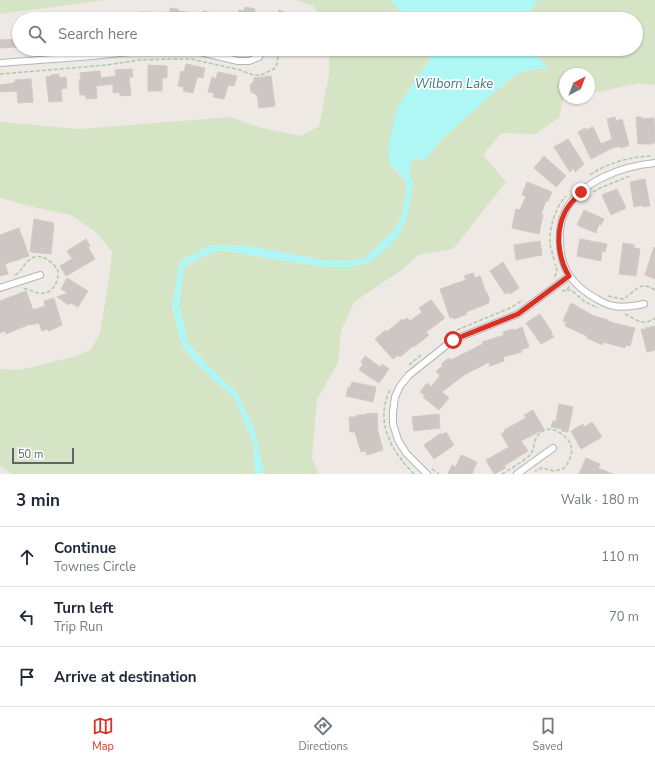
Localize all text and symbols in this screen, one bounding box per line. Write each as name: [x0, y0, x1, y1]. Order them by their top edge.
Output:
search box: [12, 12, 643, 56]
icon: search: [26, 23, 48, 45]
text: Search here: [58, 24, 138, 44]
north arrow: [559, 68, 595, 104]
water label: Wilborn Lake: [415, 75, 493, 93]
route end: [572, 183, 590, 201]
route start: [444, 331, 462, 349]
scale bar: [12, 446, 74, 465]
text: 50 m: [18, 447, 43, 462]
text: 3 min: [16, 489, 60, 512]
text: Walk · 180 m: [561, 491, 639, 509]
text: Continue: [54, 538, 116, 558]
icon: ahead: [16, 546, 38, 568]
text: 110 m: [601, 548, 639, 566]
text: Townes Circle: [54, 558, 136, 576]
text: Turn left: [54, 598, 113, 618]
icon: left: [16, 606, 38, 628]
text: 70 m: [609, 608, 639, 626]
text: Trip Run: [54, 618, 103, 636]
icon: arrive: [16, 666, 38, 688]
text: Arrive at destination: [54, 667, 197, 687]
tab: Map: [92, 715, 114, 754]
tab: Directions: [298, 715, 348, 754]
tab: Saved: [532, 715, 563, 754]

